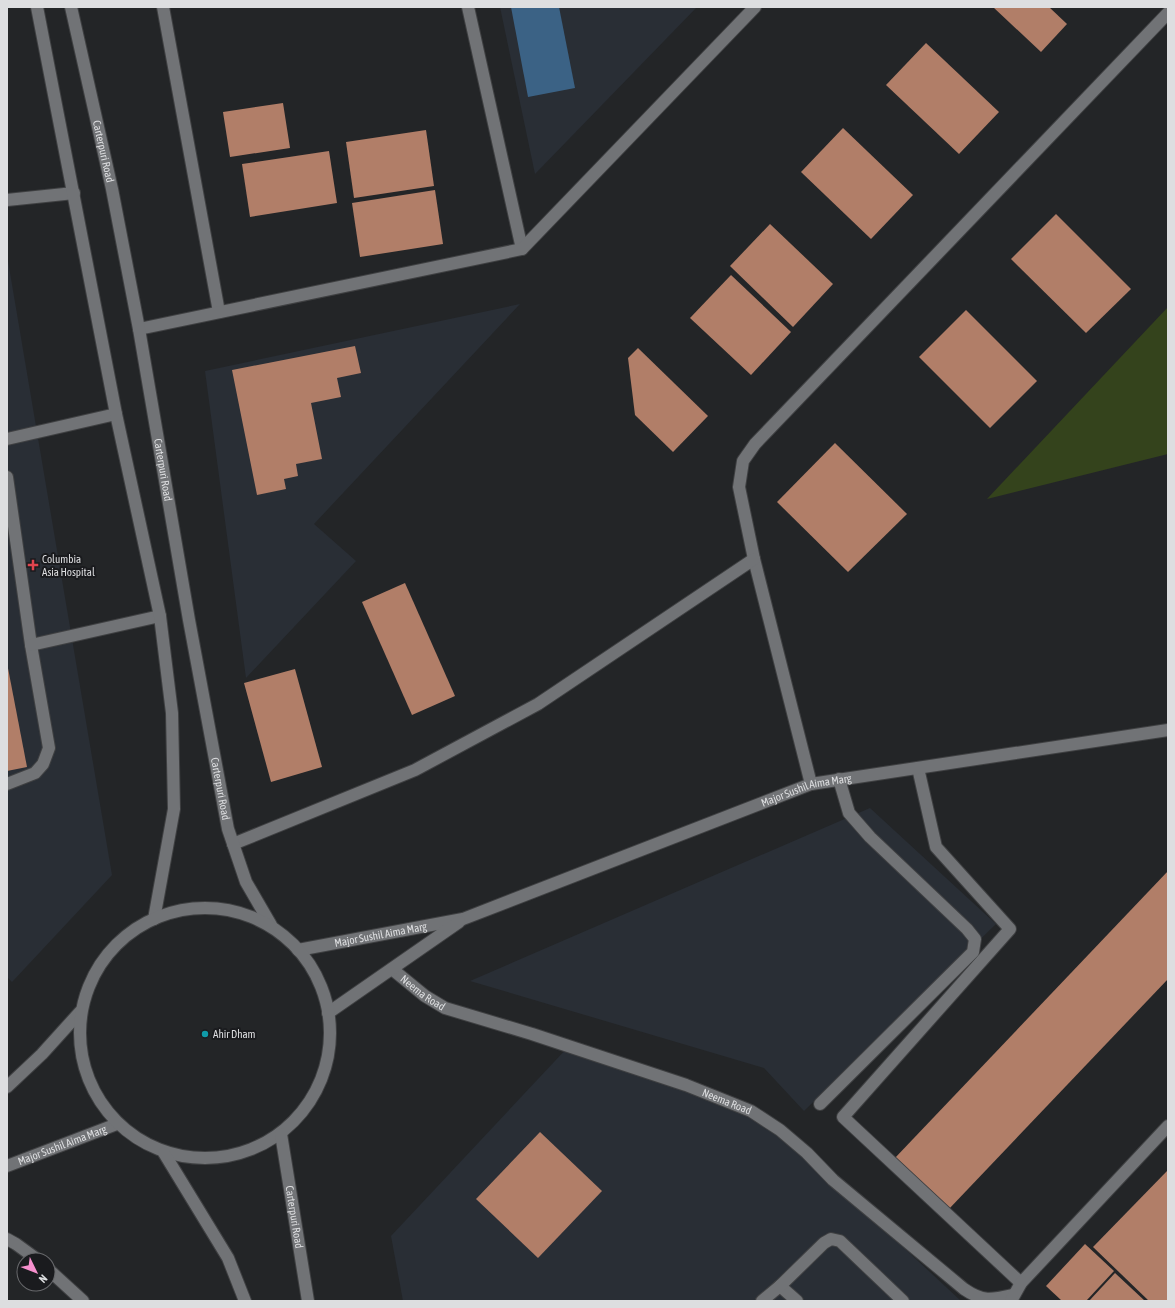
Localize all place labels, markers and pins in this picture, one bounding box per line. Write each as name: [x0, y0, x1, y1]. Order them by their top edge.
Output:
place label: Columbia Asia Hospital: [42, 553, 95, 578]
marker: Columbia Asia Hospital: [27, 559, 39, 571]
place label: Ahir Dham: [213, 1028, 256, 1040]
marker: Ahir Dham: [200, 1029, 210, 1039]

